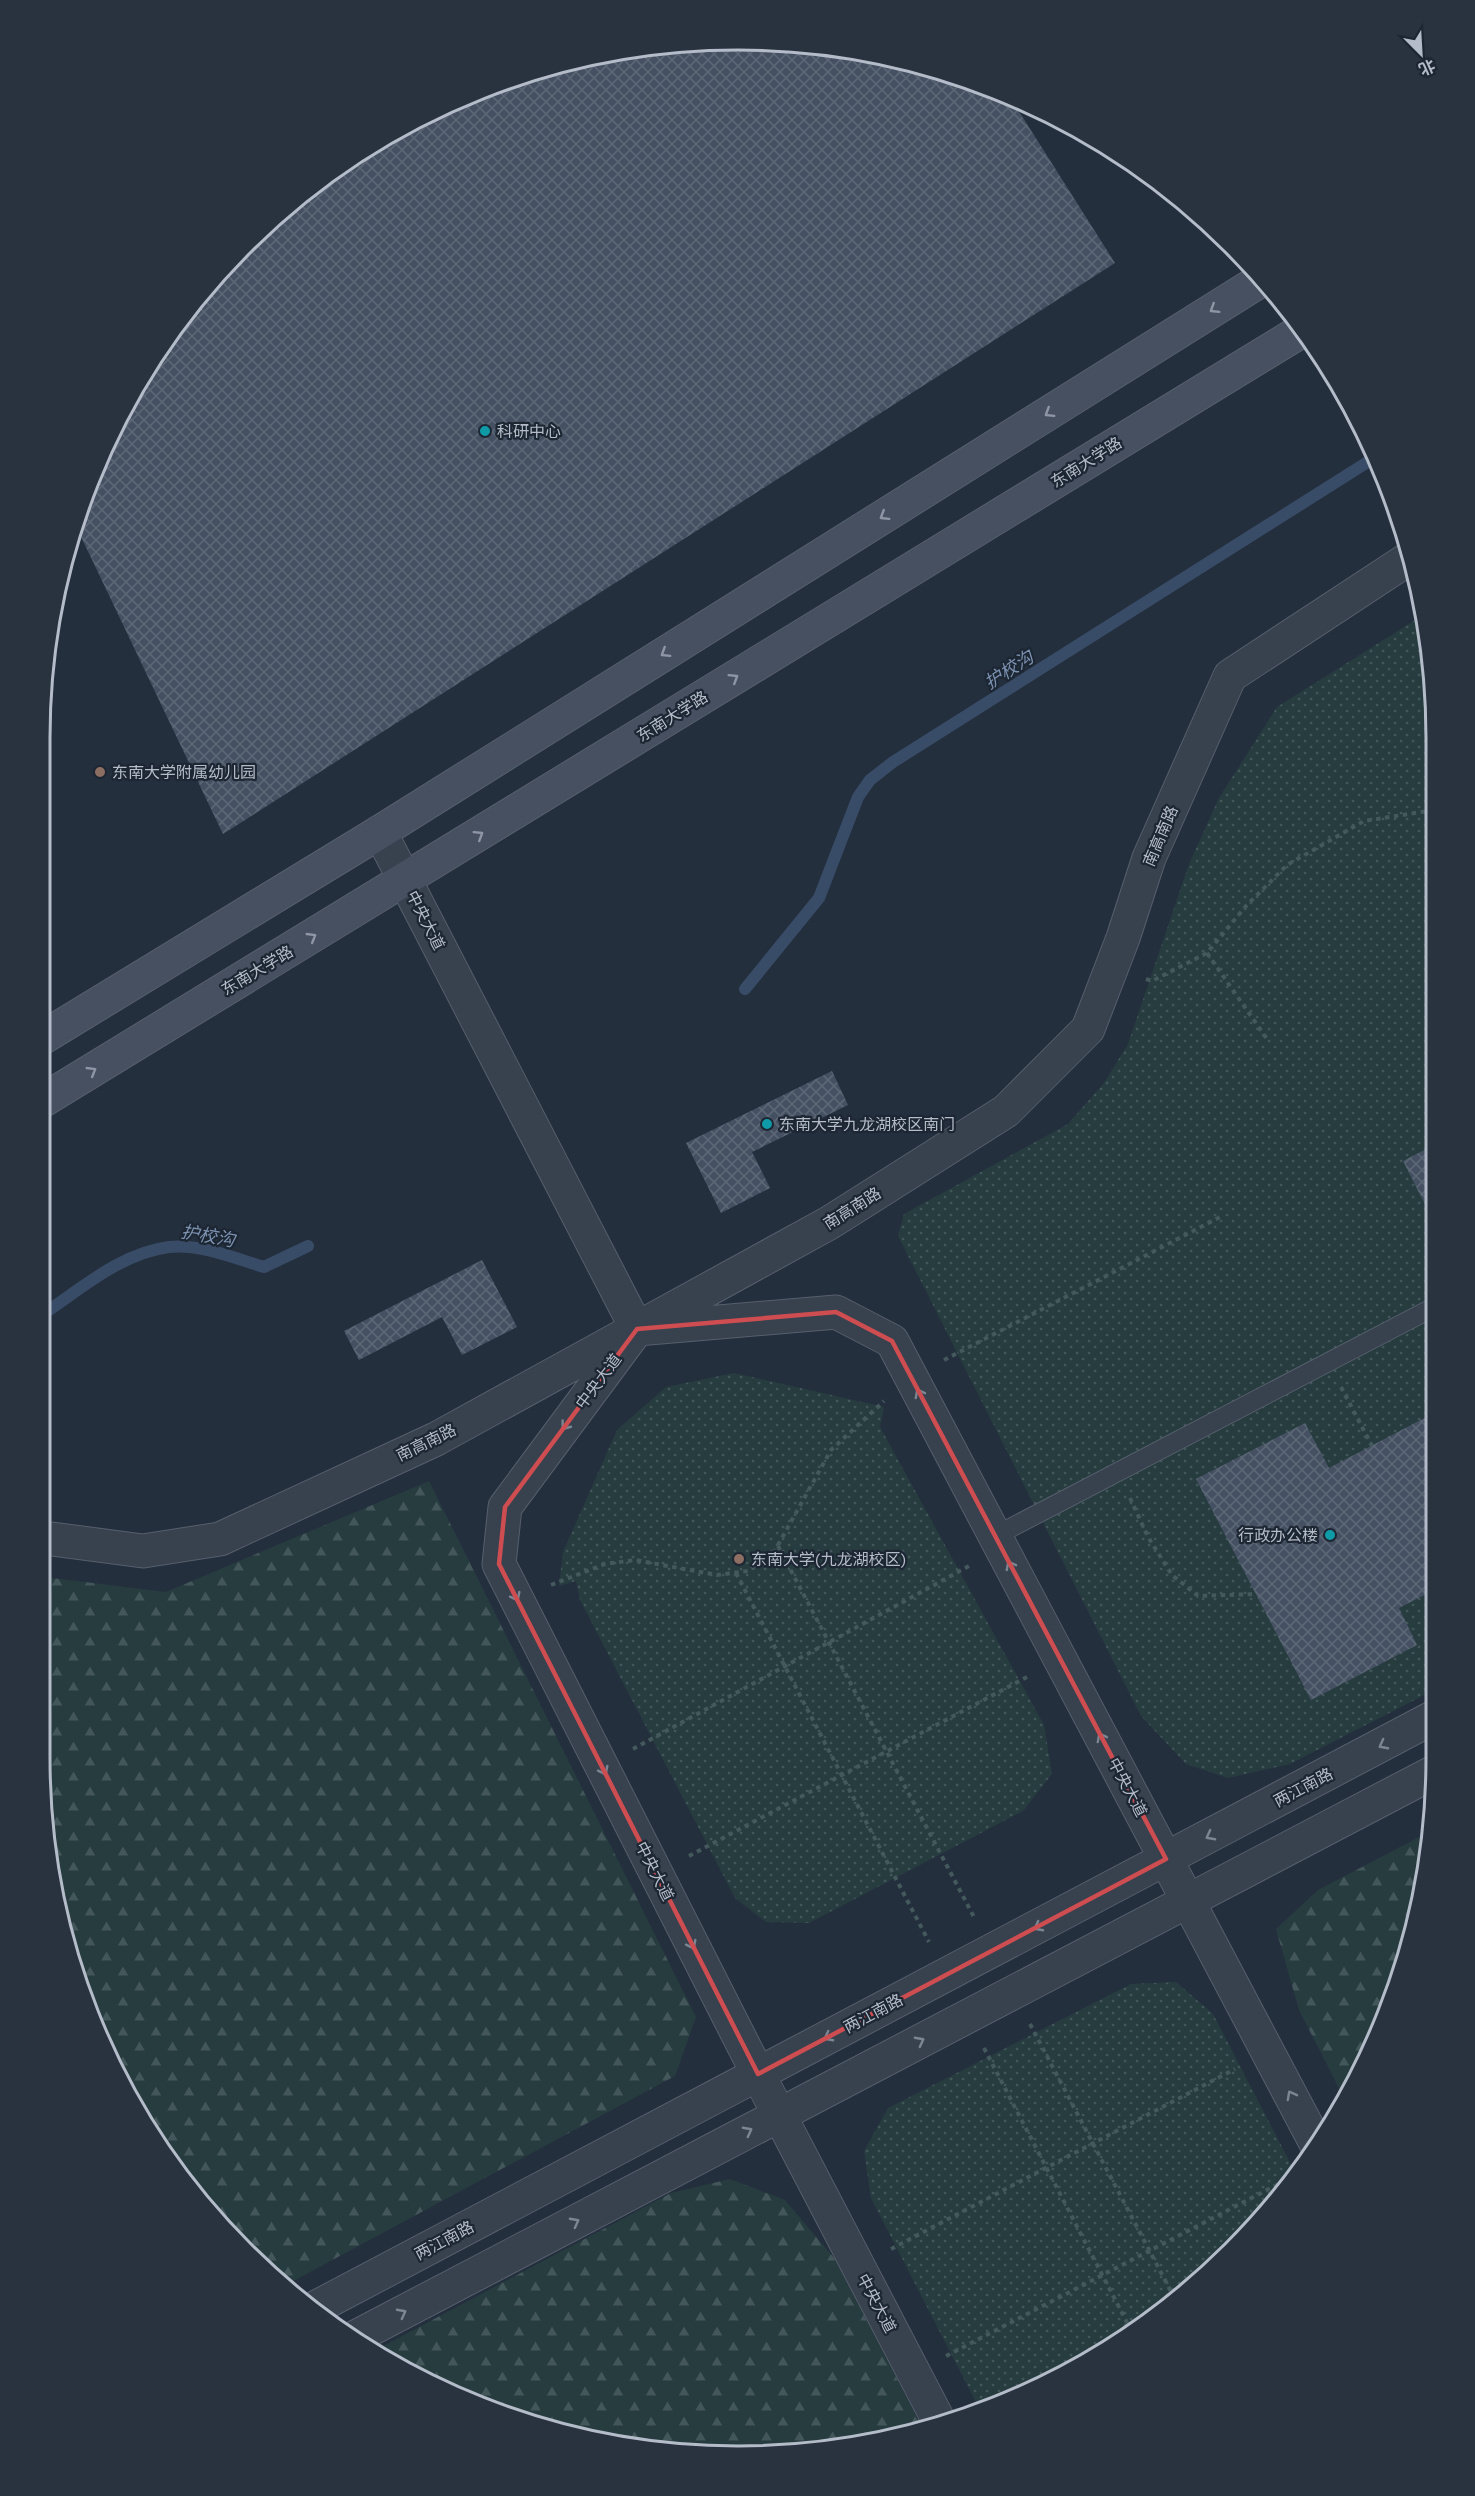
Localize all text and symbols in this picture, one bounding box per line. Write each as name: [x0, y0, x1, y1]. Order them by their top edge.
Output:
north arrow: [1391, 24, 1451, 84]
text: 北: [1416, 55, 1438, 79]
one-way arrow: [1210, 302, 1220, 314]
one-way arrow: [1045, 405, 1055, 417]
place label: 科研中心: [497, 422, 561, 441]
marker: 科研中心: [478, 424, 492, 438]
street label: 东南大学路: [1047, 433, 1125, 492]
one-way arrow: [879, 509, 890, 520]
water label: 护校沟: [980, 645, 1039, 693]
one-way arrow: [661, 646, 671, 658]
one-way arrow: [728, 674, 738, 686]
street label: 东南大学路: [633, 687, 711, 746]
place label: 东南大学附属幼儿园: [112, 763, 256, 782]
marker: 东南大学附属幼儿园: [93, 765, 107, 779]
street label: 南高南路: [1139, 803, 1182, 869]
one-way arrow: [473, 830, 483, 842]
street label: 中央大道: [403, 887, 449, 953]
one-way arrow: [306, 932, 316, 944]
street label: 东南大学路: [218, 942, 296, 999]
one-way arrow: [86, 1067, 96, 1078]
place label: 东南大学九龙湖校区南门: [779, 1115, 955, 1134]
marker: 东南大学九龙湖校区南门: [760, 1117, 774, 1131]
street label: 南高南路: [820, 1183, 884, 1233]
water label: 护校沟: [180, 1220, 238, 1251]
street label: 中央大道: [572, 1350, 625, 1413]
one-way arrow: [915, 1388, 926, 1399]
street label: 南高南路: [393, 1420, 459, 1465]
one-way arrow: [561, 1420, 572, 1431]
place label: 行政办公楼: [1238, 1526, 1318, 1545]
marker: 行政办公楼: [1323, 1528, 1337, 1542]
place label: 东南大学(九龙湖校区): [751, 1550, 906, 1569]
marker: 东南大学(九龙湖校区): [732, 1552, 746, 1566]
one-way arrow: [1006, 1561, 1017, 1571]
one-way arrow: [509, 1591, 520, 1602]
one-way arrow: [1097, 1733, 1108, 1744]
one-way arrow: [1378, 1738, 1389, 1749]
street label: 中央大道: [1104, 1755, 1151, 1820]
street label: 两江南路: [1271, 1764, 1336, 1811]
one-way arrow: [597, 1765, 608, 1776]
one-way arrow: [1206, 1829, 1217, 1840]
street label: 中央大道: [632, 1838, 678, 1904]
one-way arrow: [1034, 1920, 1044, 1931]
one-way arrow: [685, 1939, 697, 1950]
street label: 两江南路: [841, 1990, 906, 2037]
one-way arrow: [824, 2030, 834, 2041]
one-way arrow: [914, 2036, 925, 2048]
one-way arrow: [1286, 2091, 1298, 2102]
one-way arrow: [741, 2127, 752, 2138]
street label: 两江南路: [412, 2217, 477, 2264]
one-way arrow: [569, 2218, 579, 2229]
street label: 中央大道: [853, 2271, 900, 2336]
one-way arrow: [396, 2308, 407, 2320]

